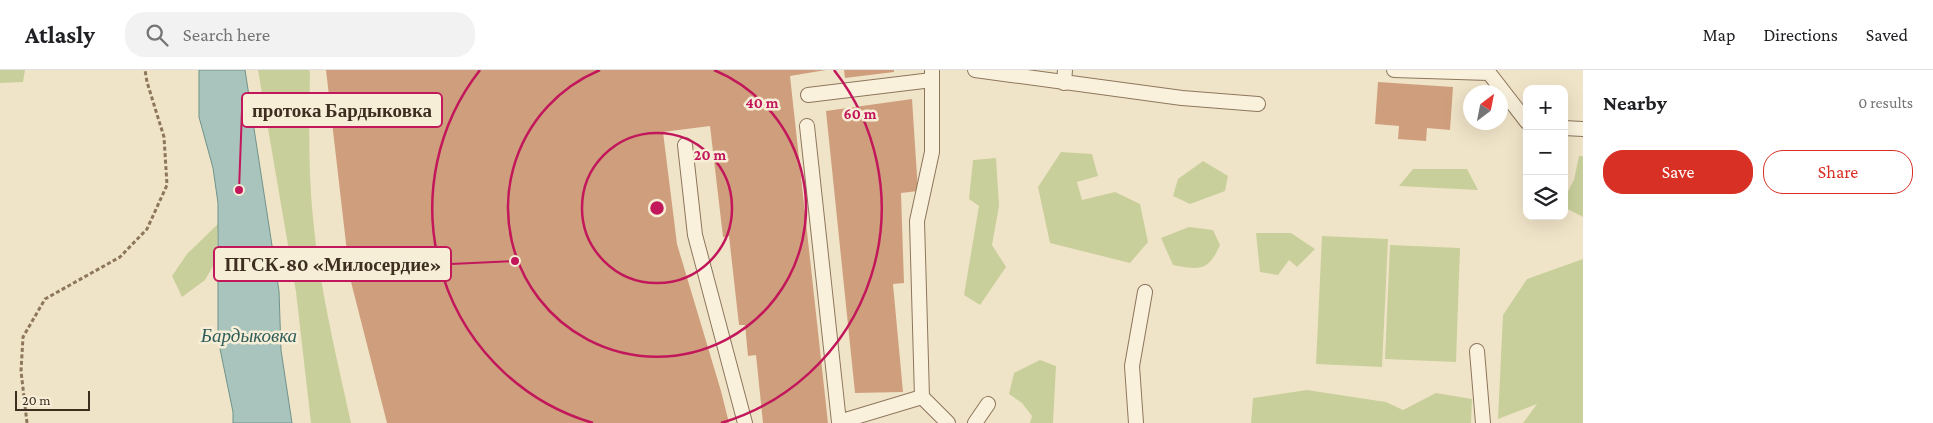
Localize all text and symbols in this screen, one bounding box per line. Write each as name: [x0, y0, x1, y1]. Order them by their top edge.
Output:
search box: [125, 12, 475, 57]
text: Atlasly: [25, 21, 95, 48]
icon: search: [143, 21, 171, 49]
text: Search here: [183, 24, 270, 45]
text: Map: [1703, 25, 1735, 45]
text: Directions: [1763, 25, 1838, 45]
text: Saved: [1866, 25, 1908, 45]
north arrow: [1463, 85, 1508, 130]
map controls: [1523, 85, 1568, 220]
button: +: [1523, 85, 1568, 130]
text: Nearby: [1603, 91, 1667, 115]
callout: протока Бардыковка: [242, 93, 442, 127]
text: 0 results: [1858, 94, 1913, 111]
text: 40 m: [746, 95, 779, 111]
text: протока Бардыковка: [252, 100, 433, 121]
text: 60 m: [844, 106, 877, 122]
button: −: [1523, 130, 1568, 175]
text: 20 m: [694, 147, 726, 163]
button: Save: [1603, 150, 1753, 194]
button: Share: [1763, 150, 1913, 194]
button: layers: [1523, 175, 1568, 220]
centre of rings: [648, 199, 666, 217]
callout: ПГСК-80 «Милосердие»: [214, 247, 451, 281]
text: ПГСК-80 «Милосердие»: [225, 254, 442, 275]
water label: Бардыковка: [200, 325, 297, 346]
scale bar: [15, 388, 90, 411]
text: 20 m: [22, 392, 50, 408]

